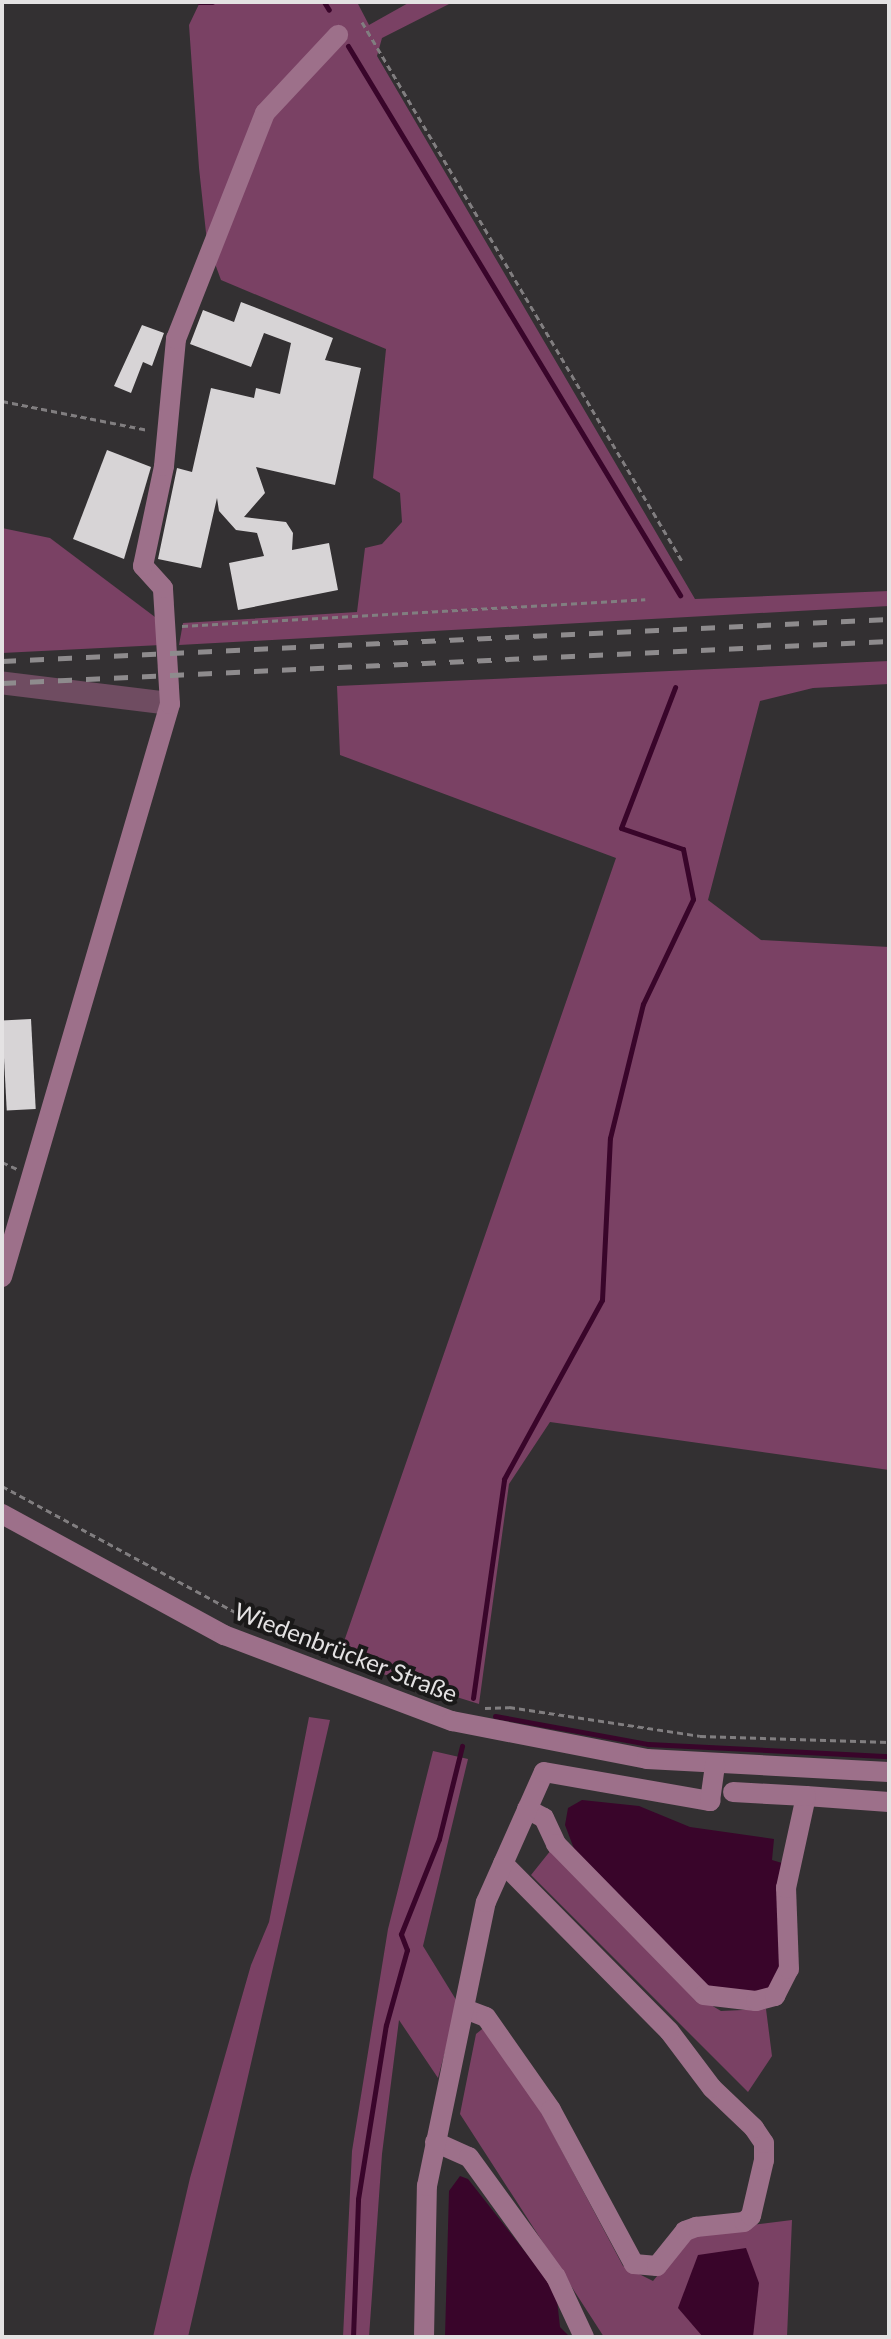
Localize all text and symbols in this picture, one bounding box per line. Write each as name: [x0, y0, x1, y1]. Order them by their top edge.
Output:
street label: Wiedenbrücker Straße: [230, 1596, 462, 1708]

